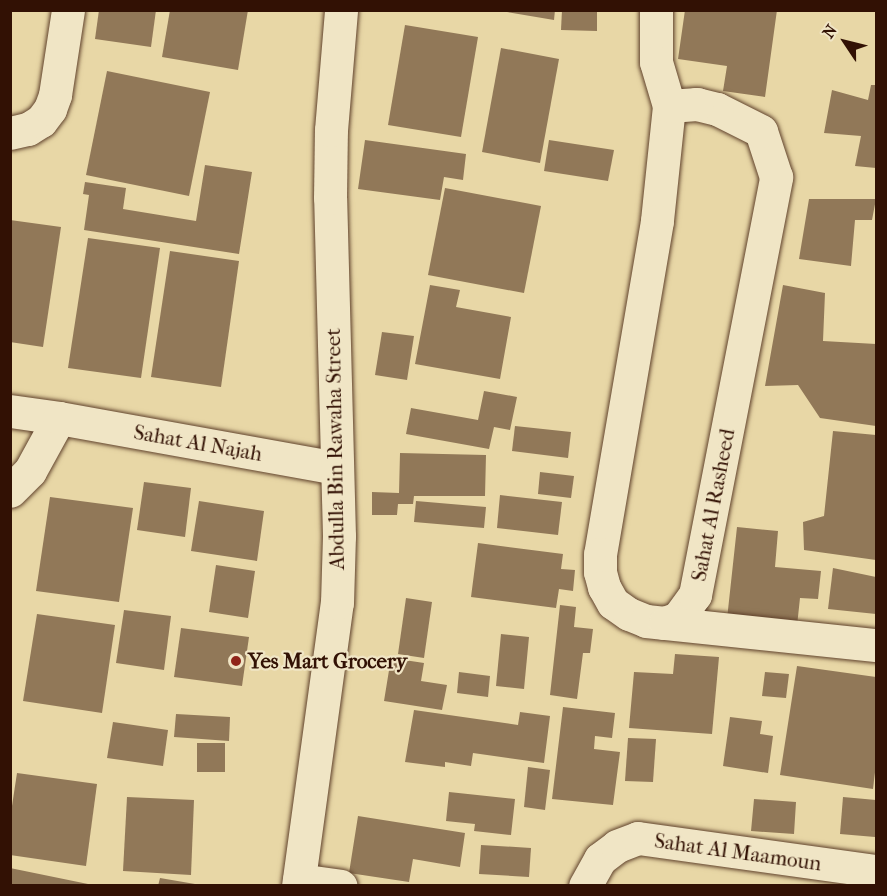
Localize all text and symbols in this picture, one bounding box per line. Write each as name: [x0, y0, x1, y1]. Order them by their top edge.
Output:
north arrow: [815, 12, 875, 72]
text: N: [819, 21, 841, 42]
street label: Abdulla Bin Rawaha Street: [320, 328, 350, 570]
street label: Sahat Al Najah: [132, 419, 264, 467]
street label: Sahat Al Rasheed: [686, 427, 740, 583]
place label: Yes Mart Grocery: [248, 648, 407, 674]
marker: Yes Mart Grocery: [229, 654, 243, 668]
street label: Sahat Al Maamoun: [653, 828, 823, 876]

